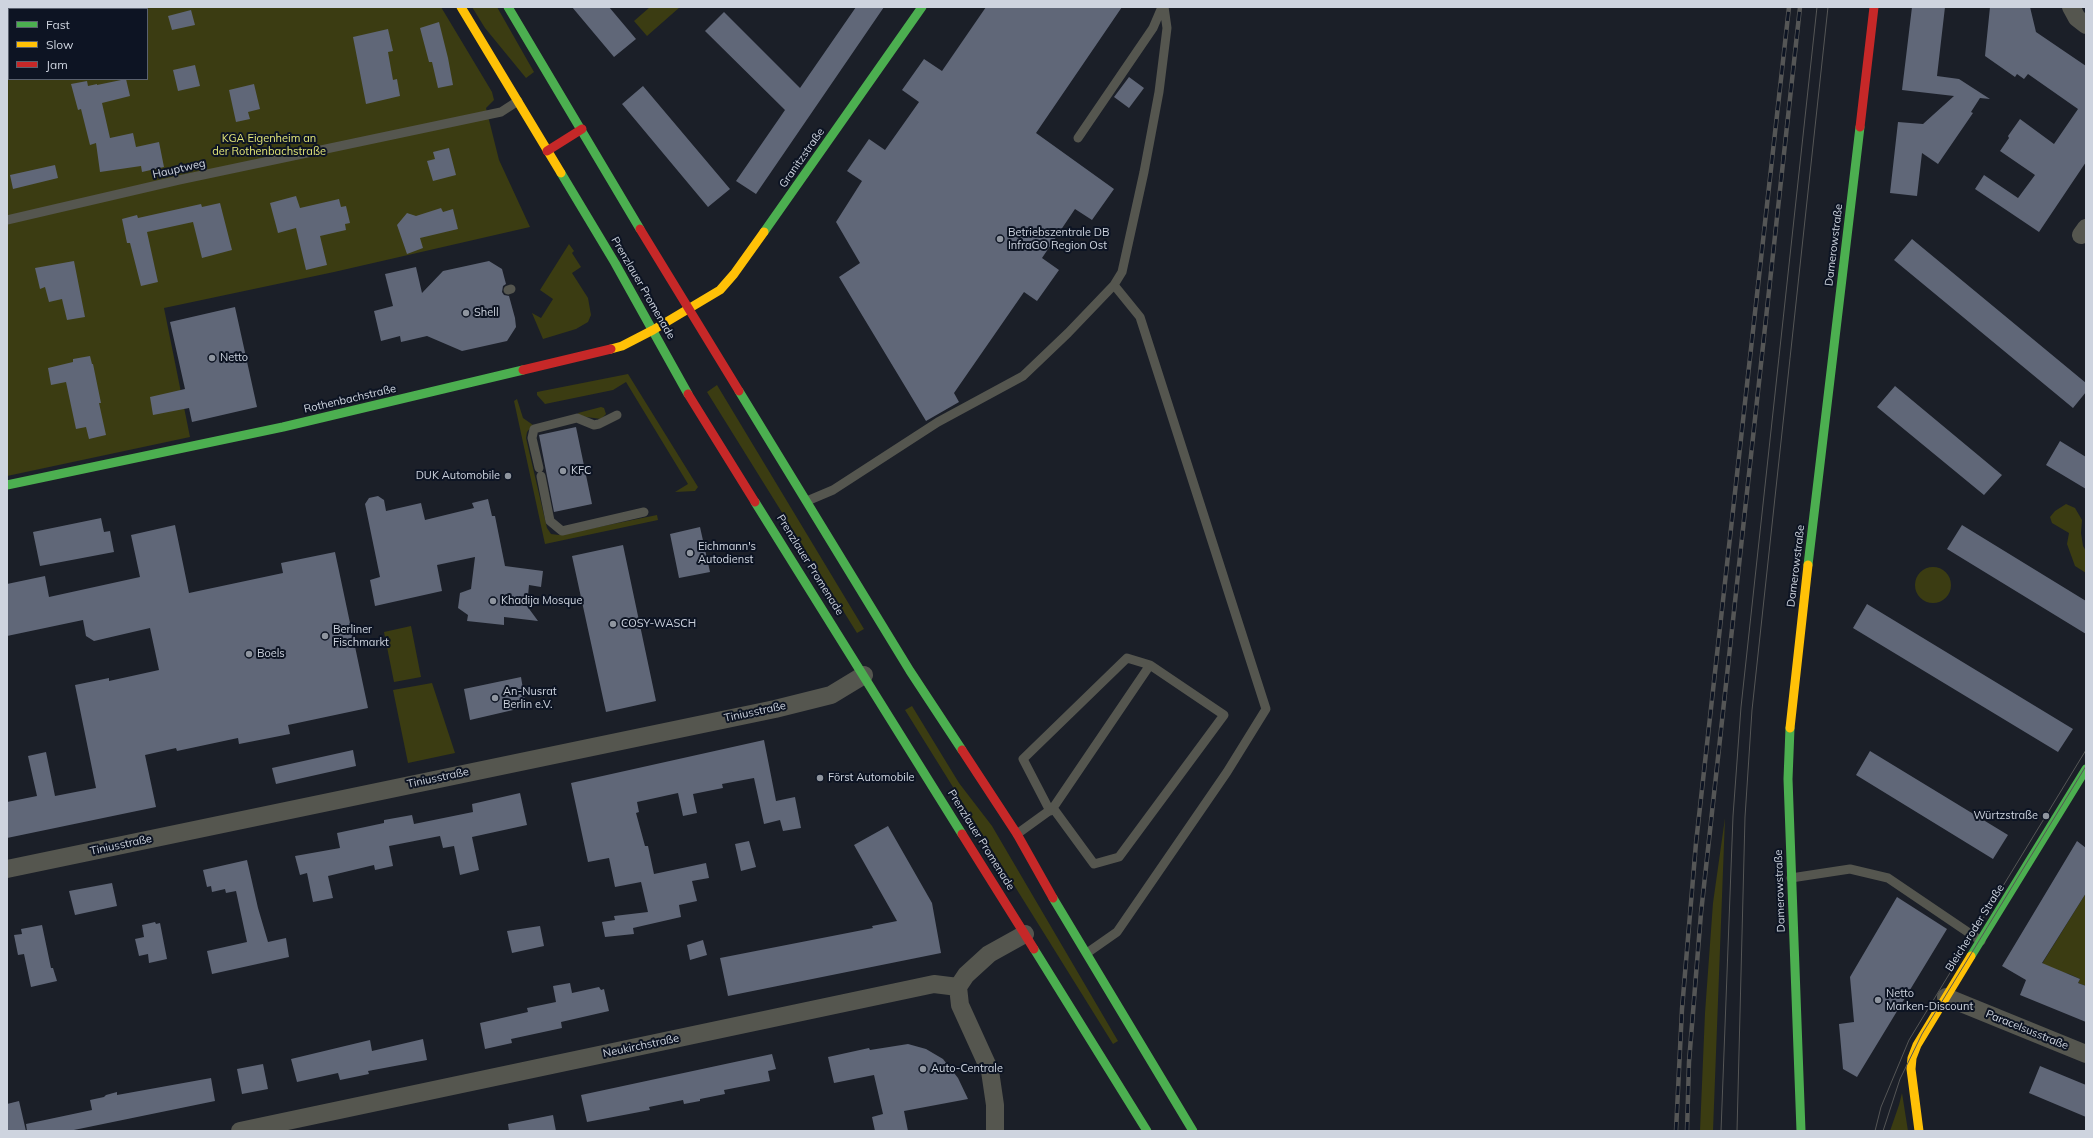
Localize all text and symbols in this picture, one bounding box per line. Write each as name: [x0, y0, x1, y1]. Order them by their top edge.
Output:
legend: [8, 8, 148, 80]
text: Fast: [46, 17, 70, 32]
text: Slow: [46, 37, 74, 52]
text: Jam: [46, 57, 68, 72]
street label: Granitzstraße: [777, 126, 827, 190]
park label: KGA Eigenheim an der Rothenbachstraße: [212, 132, 326, 158]
street label: Hauptweg: [151, 157, 207, 181]
street label: Damerowstraße: [1822, 203, 1846, 287]
place label: Betriebszentrale DB InfraGO Region Ost: [1008, 226, 1109, 252]
street label: Prenzlauer Promenade: [608, 234, 678, 342]
marker: Betriebszentrale DB InfraGO Region Ost: [995, 234, 1005, 244]
place label: Shell: [474, 306, 499, 320]
marker: Shell: [461, 308, 471, 318]
place label: Netto: [220, 351, 248, 365]
marker: Netto: [207, 353, 217, 363]
street label: Rothenbachstraße: [303, 382, 397, 416]
place label: KFC: [571, 464, 591, 478]
marker: KFC: [558, 466, 568, 476]
place label: DUK Automobile: [416, 469, 500, 483]
marker: DUK Automobile: [503, 471, 513, 481]
street label: Prenzlauer Promenade: [774, 512, 846, 618]
street label: Damerowstraße: [1784, 524, 1808, 608]
place label: Eichmann's Autodienst: [698, 540, 756, 566]
marker: Eichmann's Autodienst: [685, 548, 695, 558]
place label: Khadija Mosque: [501, 594, 582, 608]
marker: Khadija Mosque: [488, 596, 498, 606]
place label: COSY-WASCH: [621, 617, 696, 631]
marker: COSY-WASCH: [608, 619, 618, 629]
place label: Berliner Fischmarkt: [333, 623, 389, 649]
marker: Berliner Fischmarkt: [320, 631, 330, 641]
place label: Boels: [257, 647, 285, 661]
marker: Boels: [244, 649, 254, 659]
place label: An-Nusrat Berlin e.V.: [503, 685, 557, 711]
marker: An-Nusrat Berlin e.V.: [490, 693, 500, 703]
street label: Tiniusstraße: [723, 699, 787, 725]
street label: Tiniusstraße: [406, 765, 470, 791]
place label: Först Automobile: [828, 771, 915, 785]
marker: Först Automobile: [815, 773, 825, 783]
street label: Prenzlauer Promenade: [945, 787, 1017, 893]
place label: Würtzstraße: [1973, 809, 2038, 823]
marker: Würtzstraße: [2041, 811, 2051, 821]
street label: Tiniusstraße: [89, 832, 153, 858]
street label: Damerowstraße: [1772, 849, 1788, 933]
street label: Bleicheroder Straße: [1943, 882, 2007, 974]
place label: Netto Marken-Discount: [1886, 987, 1973, 1013]
marker: Netto Marken-Discount: [1873, 995, 1883, 1005]
street label: Paracelsusstraße: [1984, 1007, 2070, 1053]
street label: Neukirchstraße: [602, 1031, 680, 1061]
place label: Auto-Centrale: [931, 1062, 1003, 1076]
marker: Auto-Centrale: [918, 1064, 928, 1074]

